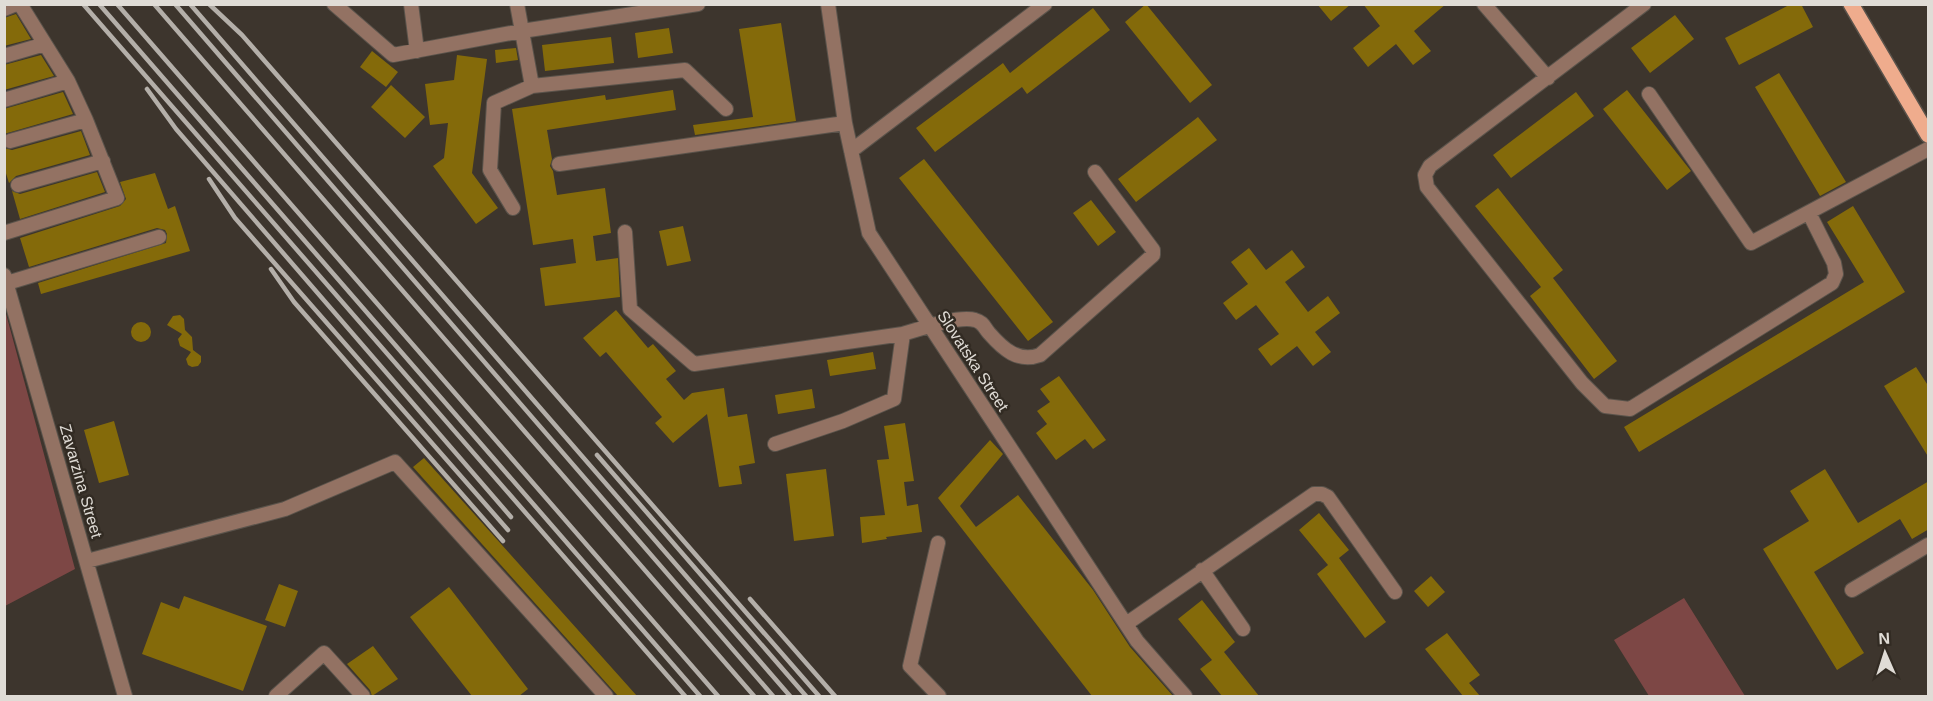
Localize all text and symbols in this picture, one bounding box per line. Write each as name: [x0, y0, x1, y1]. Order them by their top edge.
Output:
street label: Slovatska Street: [934, 308, 1012, 415]
street label: Zavarzina Street: [57, 422, 106, 540]
north arrow: [1855, 623, 1915, 683]
text: N: [1878, 630, 1890, 647]

